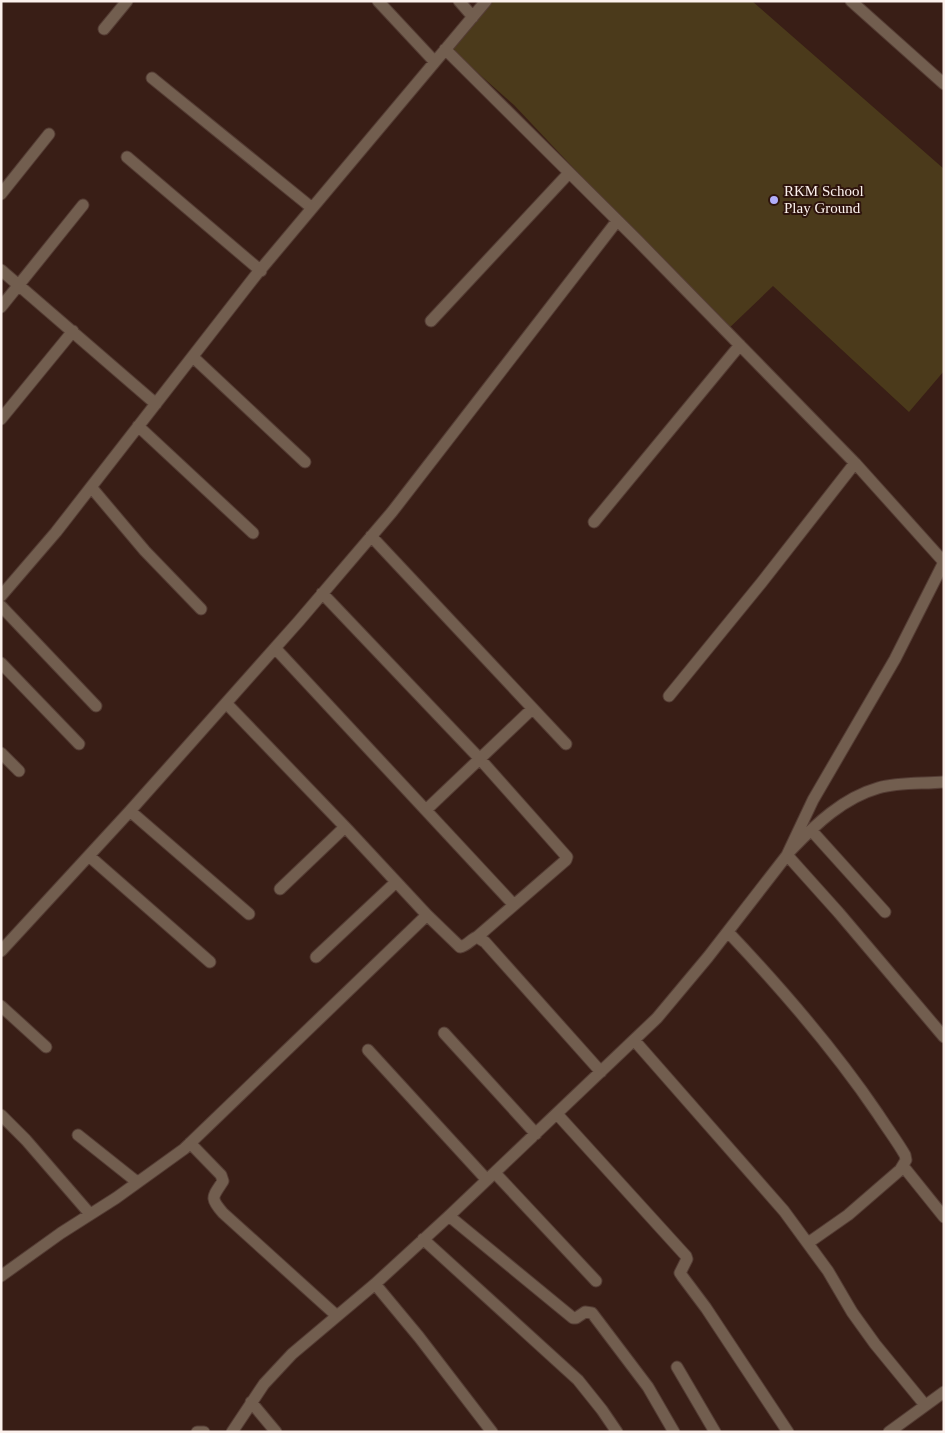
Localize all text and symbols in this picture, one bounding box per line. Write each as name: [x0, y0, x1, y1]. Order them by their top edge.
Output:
place label: RKM School Play Ground: [784, 183, 864, 216]
marker: RKM School Play Ground: [768, 194, 780, 206]

